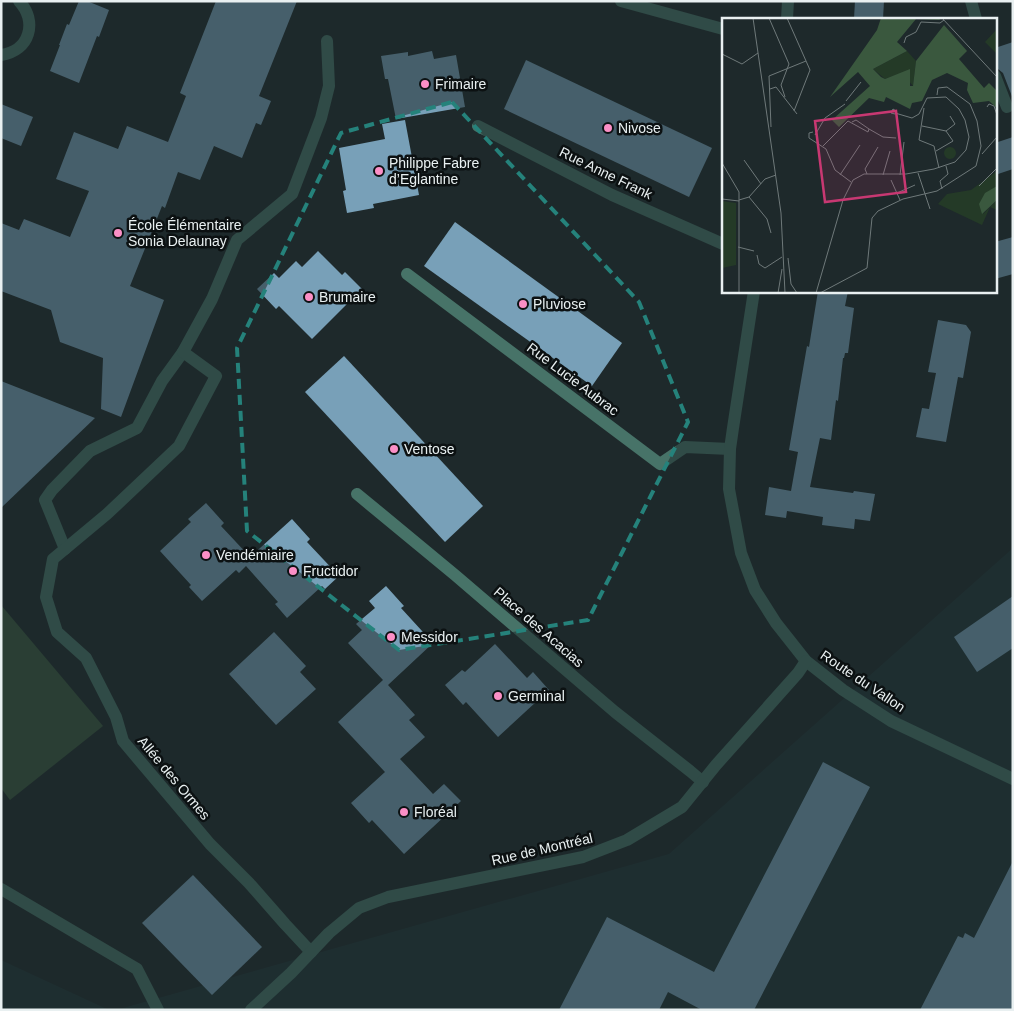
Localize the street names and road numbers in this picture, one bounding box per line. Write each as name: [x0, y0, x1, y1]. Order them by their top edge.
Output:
street label: Rue Anne Frank: [557, 144, 656, 203]
street label: Rue Lucie Aubrac: [524, 339, 622, 419]
street label: Place des Acacias: [491, 584, 587, 670]
street label: Route du Vallon: [818, 647, 908, 715]
street label: Allée des Ormes: [135, 733, 213, 823]
street label: Rue de Montréal: [490, 830, 594, 868]

